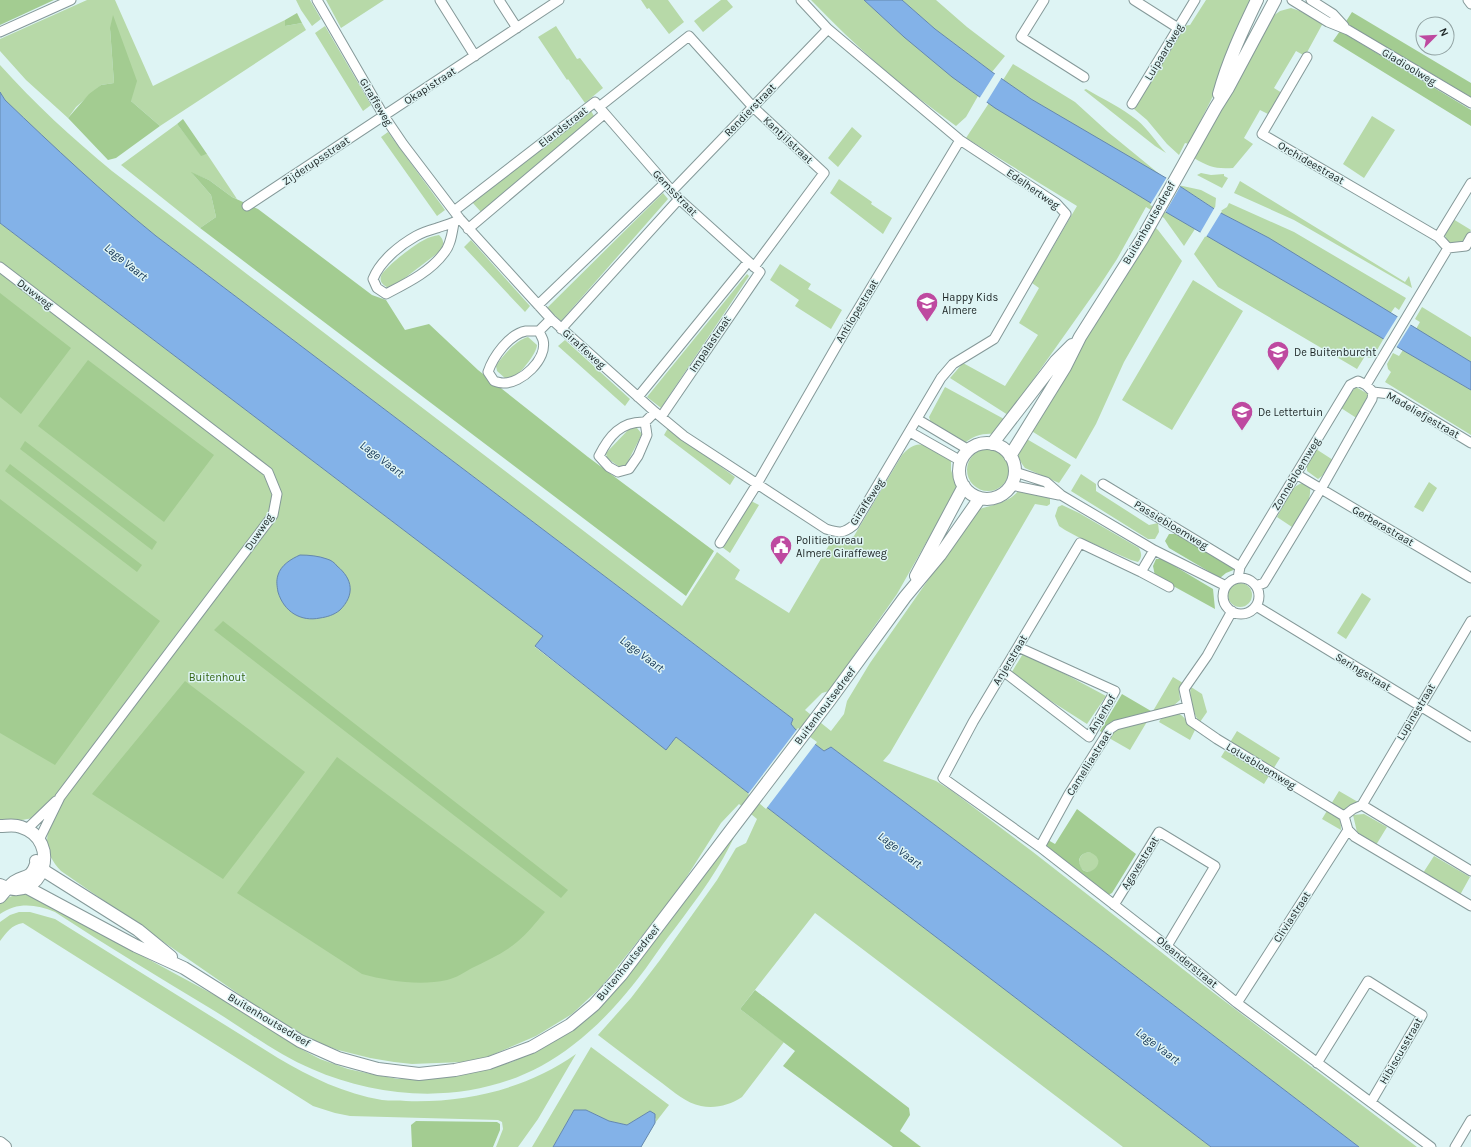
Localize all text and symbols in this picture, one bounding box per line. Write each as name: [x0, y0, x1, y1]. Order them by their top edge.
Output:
north arrow: [1415, 16, 1455, 56]
street label: Luipaardweg: [1142, 21, 1186, 83]
text: N: [1436, 26, 1451, 38]
street label: Gladioolweg: [1380, 46, 1439, 89]
street label: Okapistraat: [402, 64, 458, 108]
street label: Giraffeweg: [357, 76, 396, 129]
street label: Rendierstraat: [721, 81, 779, 139]
street label: Elandstraat: [536, 104, 590, 150]
street label: Kantjilstraat: [760, 114, 816, 166]
street label: Zijderupsstraat: [280, 134, 352, 188]
street label: Orchideestraat: [1275, 139, 1347, 187]
street label: Edelhertweg: [1004, 166, 1063, 212]
street label: Gemsstraat: [650, 167, 700, 219]
street label: Buitenhoutsedreef: [1120, 179, 1178, 267]
water label: Lage Vaart: [102, 240, 151, 284]
street label: Duwweg: [14, 276, 56, 312]
street label: Antilopestraat: [833, 277, 881, 345]
school or university icon: Happy Kids Almere: [914, 290, 940, 323]
place label: Happy Kids Almere: [942, 291, 998, 317]
street label: Impalastraat: [686, 313, 734, 375]
street label: Giraffeweg: [560, 326, 609, 372]
school or university icon: De Buitenburcht: [1265, 339, 1291, 372]
place label: De Buitenburcht: [1294, 346, 1376, 359]
street label: Madeliefjestraat: [1384, 389, 1462, 441]
school or university icon: De Lettertuin: [1229, 399, 1255, 432]
place label: De Lettertuin: [1258, 406, 1323, 419]
street label: Zonnebloemweg: [1269, 434, 1323, 513]
water label: Lage Vaart: [357, 438, 407, 481]
street label: Giraffeweg: [847, 475, 887, 528]
street label: Passiebloemweg: [1132, 498, 1211, 553]
street label: Gerberastraat: [1350, 503, 1416, 549]
street label: Duwweg: [242, 510, 276, 553]
public building icon: Politiebureau Almere Giraffeweg: [768, 533, 794, 566]
place label: Politiebureau Almere Giraffeweg: [796, 534, 888, 560]
water label: Lage Vaart: [617, 633, 667, 676]
street label: Anjerstraat: [990, 633, 1030, 687]
street label: Seringstraat: [1333, 650, 1393, 694]
street label: Buitenhoutsedreef: [792, 665, 859, 747]
park label: Buitenhout: [189, 671, 245, 684]
street label: Lupinestraat: [1394, 681, 1438, 743]
street label: Anjerhof: [1085, 692, 1119, 736]
street label: Camelliastraat: [1064, 728, 1114, 798]
street label: Lotusbloemweg: [1224, 740, 1299, 792]
water label: Lage Vaart: [875, 829, 925, 872]
street label: Agavestraat: [1119, 834, 1161, 892]
street label: Cliviastraat: [1271, 889, 1313, 945]
street label: Buitenhoutsedreef: [593, 922, 663, 1003]
street label: Oleanderstraat: [1154, 933, 1220, 991]
street label: Buitenhoutsedreef: [226, 990, 313, 1050]
street label: Hibiscusstraat: [1377, 1016, 1425, 1086]
water label: Lage Vaart: [1133, 1025, 1183, 1068]

